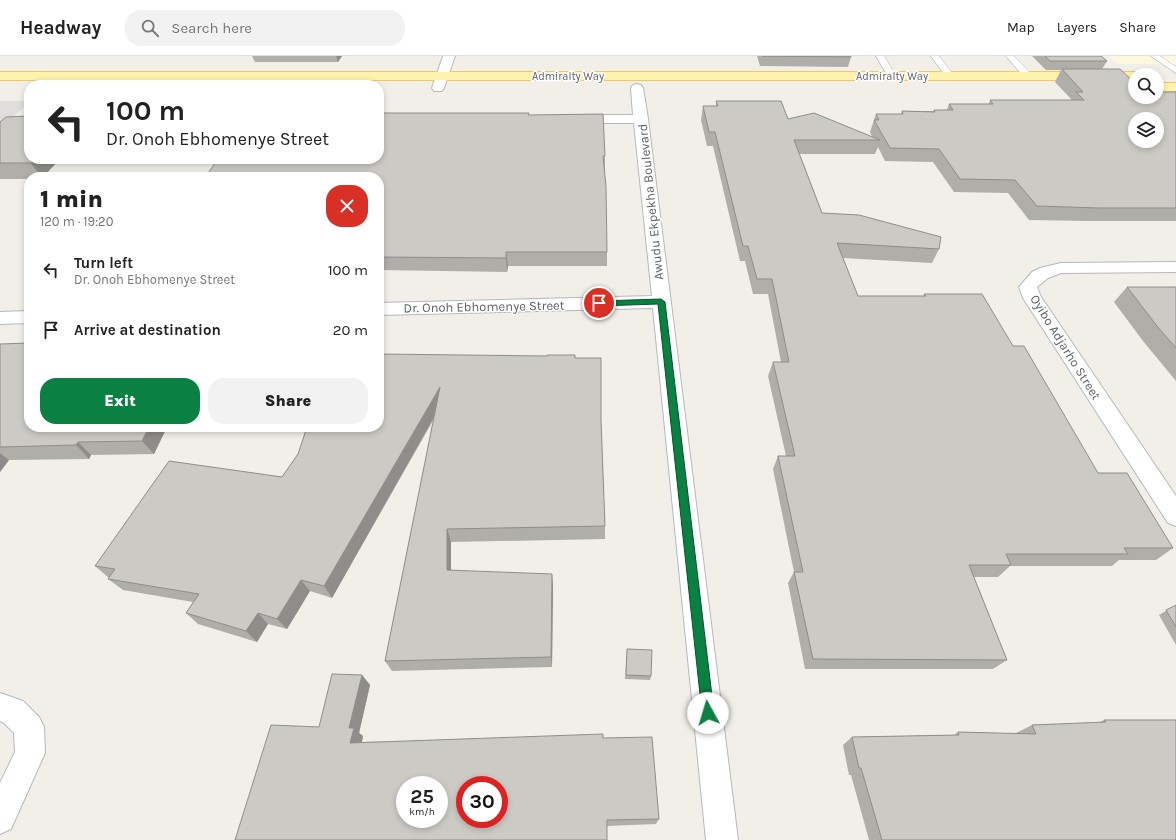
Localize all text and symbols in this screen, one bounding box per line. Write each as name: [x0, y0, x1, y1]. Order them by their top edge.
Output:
search box: [125, 10, 405, 46]
text: Headway: [20, 17, 101, 39]
icon: search: [139, 17, 161, 39]
text: Search here: [171, 19, 252, 37]
text: Map: [1007, 19, 1035, 36]
text: Layers: [1057, 19, 1097, 36]
text: Share: [1119, 19, 1156, 36]
map controls: [1128, 68, 1164, 148]
button: search: [1128, 68, 1164, 104]
street label: Admiralty Way: [532, 70, 604, 83]
street label: Admiralty Way: [856, 70, 928, 83]
text: 100 m: [106, 94, 185, 127]
icon: left: [40, 96, 92, 148]
button: layers: [1128, 112, 1164, 148]
street label: Awudu Ekpekha Boulevard: [635, 123, 666, 281]
text: Dr. Onoh Ebhomenye Street: [106, 128, 329, 150]
text: 1 min: [40, 185, 103, 213]
button: close: [326, 185, 368, 227]
text: 120 m · 19:20: [40, 214, 113, 229]
text: Turn left: [74, 254, 133, 272]
icon: left: [40, 259, 62, 281]
text: 100 m: [328, 261, 368, 279]
text: Dr. Onoh Ebhomenye Street: [74, 272, 235, 287]
pin: [582, 286, 616, 320]
icon: arrive: [588, 292, 610, 314]
street label: Oyibo Adjarho Street: [1027, 292, 1104, 403]
street label: Dr. Onoh Ebhomenye Street: [403, 298, 565, 315]
icon: arrive: [40, 319, 62, 341]
text: Arrive at destination: [74, 321, 221, 339]
text: 20 m: [333, 321, 368, 339]
button: Exit: [40, 378, 200, 424]
button: Share: [208, 378, 368, 424]
position arrow: [687, 692, 729, 734]
speed limit sign: 30: [456, 776, 508, 828]
text: 25: [410, 785, 434, 808]
text: km/h: [409, 806, 435, 818]

